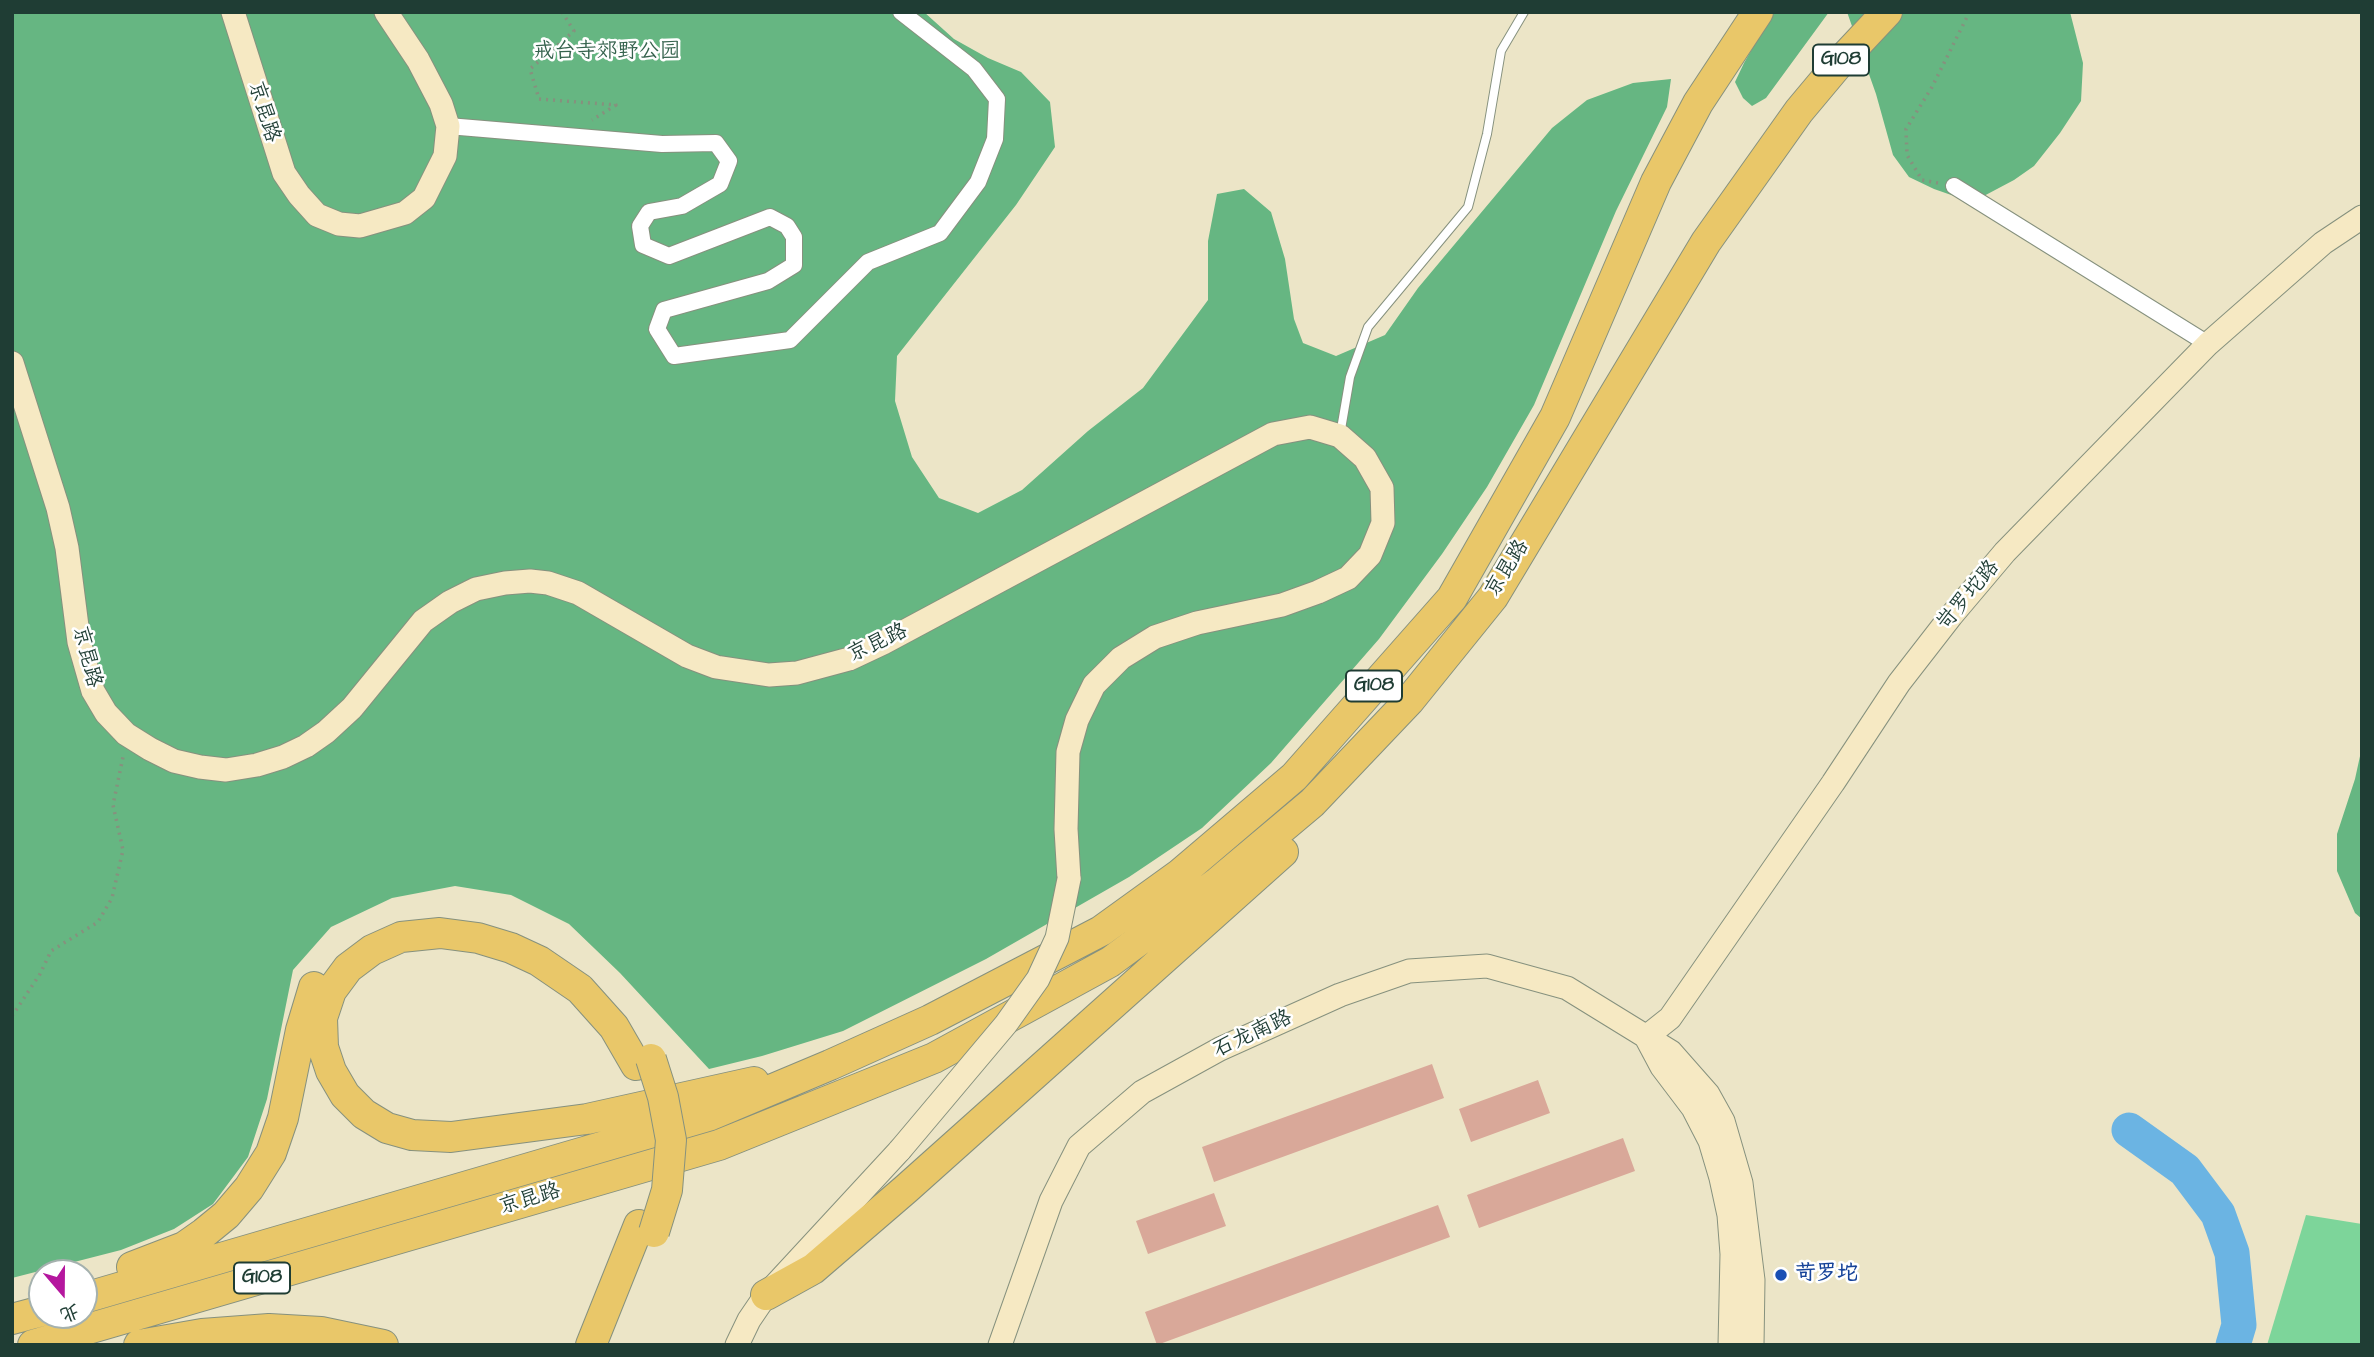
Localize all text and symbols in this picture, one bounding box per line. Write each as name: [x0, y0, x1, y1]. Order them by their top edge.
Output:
park label: 戒台寺郊野公园: [534, 40, 680, 66]
road number: G108: [1813, 44, 1869, 76]
street label: 京昆路: [242, 78, 284, 146]
street label: 京昆路: [1481, 536, 1535, 602]
street label: 岢罗坨路: [1932, 556, 2006, 636]
street label: 京昆路: [844, 619, 912, 669]
street label: 京昆路: [66, 623, 106, 691]
road number: G108: [1346, 670, 1402, 702]
street label: 石龙南路: [1210, 1006, 1296, 1064]
street label: 京昆路: [496, 1179, 564, 1221]
north arrow: [28, 1259, 98, 1329]
road number: G108: [234, 1262, 290, 1294]
place label: 苛罗坨: [1795, 1262, 1858, 1288]
marker: 苛罗坨: [1773, 1267, 1789, 1283]
text: 北: [56, 1296, 83, 1328]

